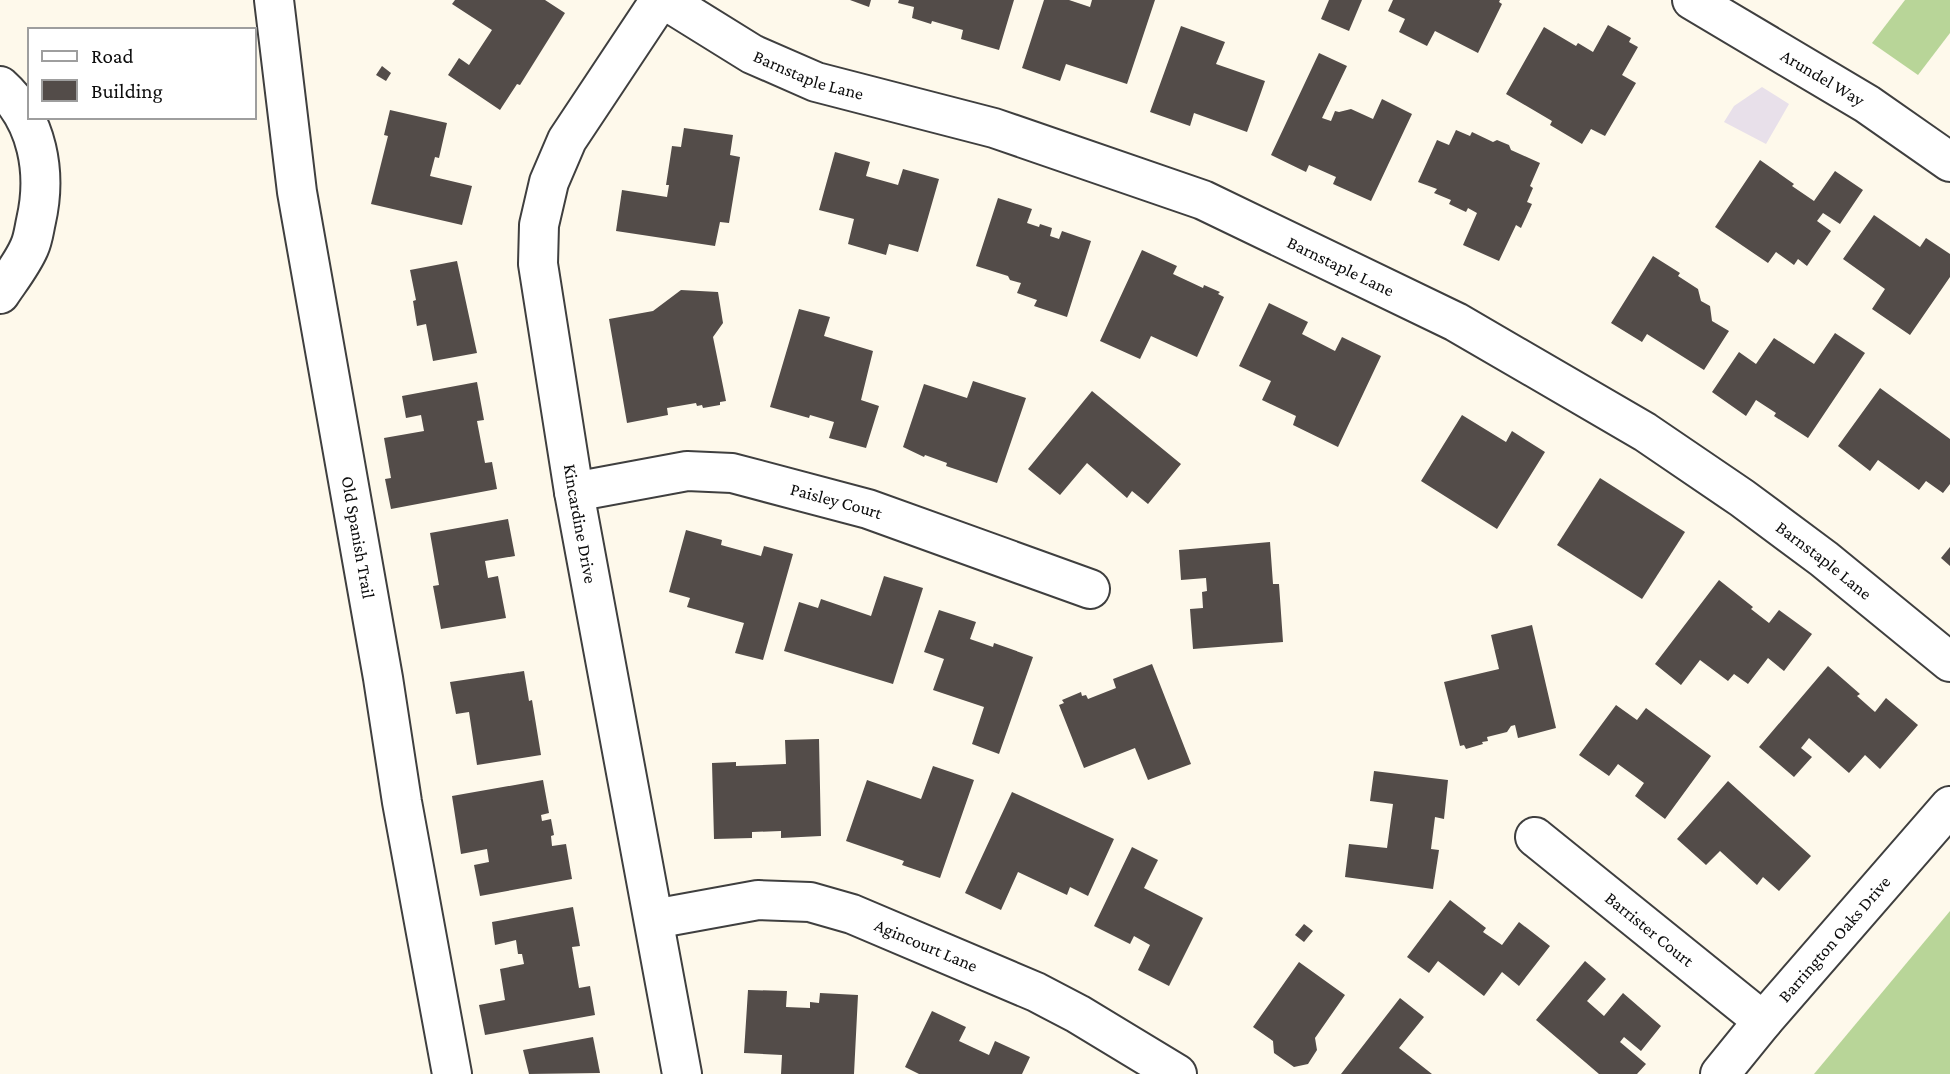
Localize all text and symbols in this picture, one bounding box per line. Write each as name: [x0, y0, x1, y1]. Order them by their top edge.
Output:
legend: [28, 28, 256, 119]
text: Road: [91, 44, 134, 68]
street label: Arundel Way: [1777, 45, 1869, 111]
street label: Barnstaple Lane: [750, 46, 866, 104]
text: Building: [91, 79, 163, 103]
street label: Barnstaple Lane: [1284, 232, 1397, 301]
street label: Kincardine Drive: [560, 463, 601, 585]
street label: Old Spanish Trail: [337, 474, 379, 600]
street label: Paisley Court: [788, 479, 886, 524]
street label: Barnstaple Lane: [1772, 517, 1876, 604]
street label: Barrington Oaks Drive: [1774, 872, 1895, 1006]
street label: Barrister Court: [1601, 888, 1698, 972]
street label: Agincourt Lane: [872, 915, 981, 976]

